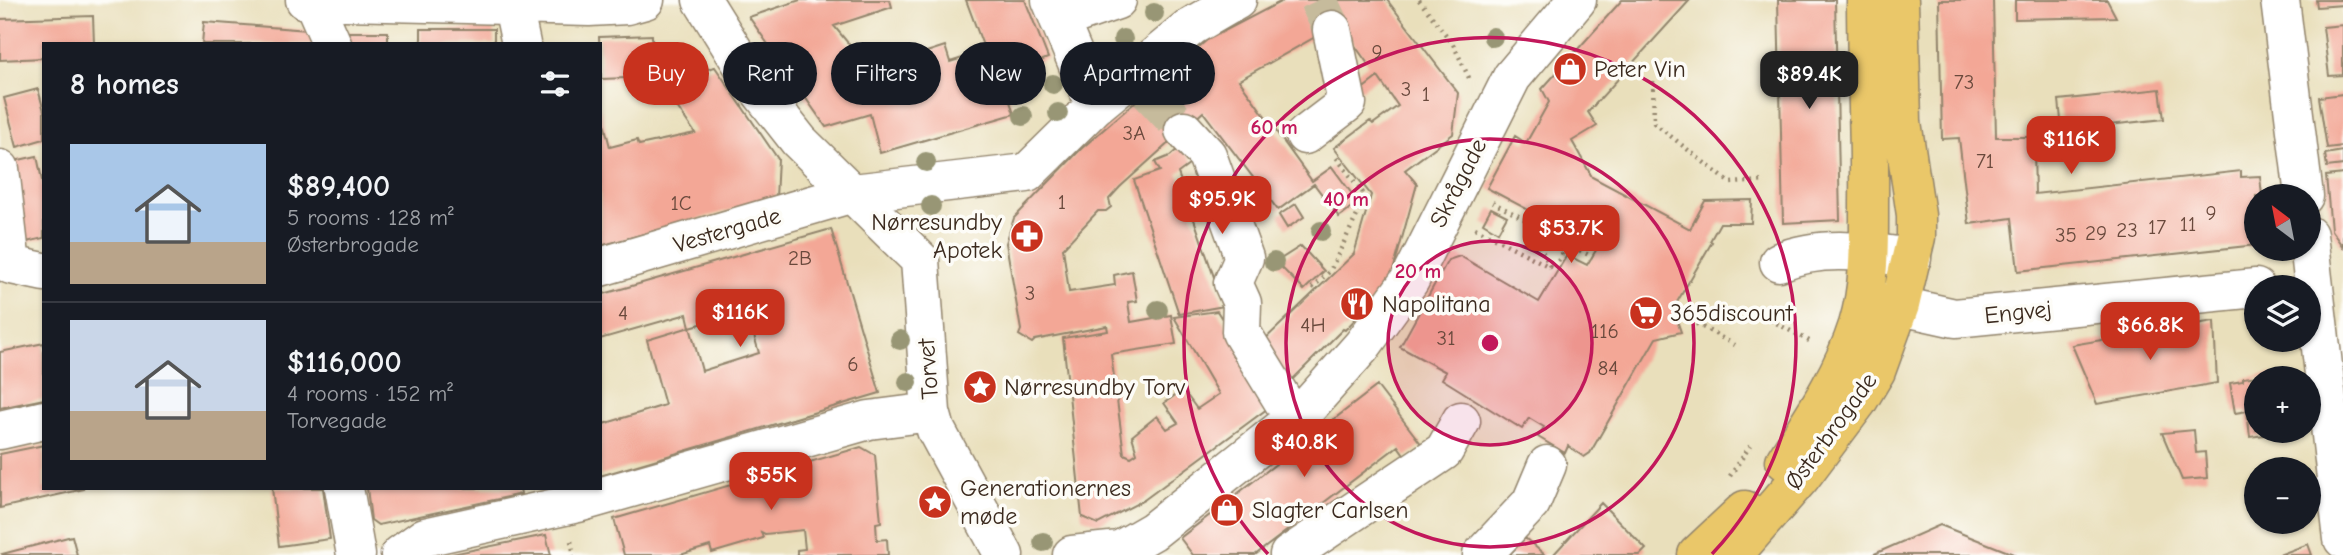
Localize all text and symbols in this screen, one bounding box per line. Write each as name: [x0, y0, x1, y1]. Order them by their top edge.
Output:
house number: 9: [1371, 40, 1383, 64]
chip: Buy: [623, 42, 709, 105]
chip: Rent: [723, 42, 817, 105]
chip: Filters: [831, 42, 941, 105]
chip: New: [955, 42, 1046, 105]
chip: Apartment: [1060, 42, 1215, 105]
shop icon: Peter Vin: [1551, 50, 1589, 88]
pin: $89.4K: [1752, 52, 1866, 111]
place label: Peter Vin: [1594, 55, 1686, 83]
text: $89.4K: [1776, 60, 1842, 87]
icon: filters: [536, 65, 574, 103]
text: 8 homes: [70, 67, 179, 102]
house number: 73: [1954, 70, 1974, 94]
house number: 3: [1401, 77, 1411, 101]
house number: 1: [1422, 82, 1430, 106]
text: 60 m: [1250, 115, 1298, 139]
pin: $116K: [2022, 116, 2120, 176]
house number: 3A: [1123, 121, 1145, 145]
text: $116K: [2043, 125, 2099, 152]
street label: Skrågade: [1424, 134, 1492, 232]
house number: 71: [1976, 149, 1994, 173]
text: $89,400: [287, 169, 390, 204]
icon: home: [126, 172, 210, 256]
pin: $95.9K: [1165, 176, 1279, 236]
north arrow: [2244, 184, 2320, 261]
map controls: [2244, 184, 2321, 534]
text: $95.9K: [1188, 185, 1256, 212]
text: 40 m: [1323, 187, 1369, 211]
house number: 1: [1058, 190, 1066, 214]
house number: 1C: [670, 191, 692, 215]
street label: Vestergade: [670, 201, 784, 259]
house number: 9: [2205, 201, 2217, 225]
text: 5 rooms · 128 m²: [287, 204, 454, 231]
pin: $53.7K: [1514, 205, 1628, 265]
place label: Nørresundby Apotek: [871, 208, 1002, 264]
house number: 11: [2180, 212, 2196, 236]
text: $53.7K: [1539, 214, 1603, 241]
house number: 17: [2148, 215, 2166, 239]
pharmacy icon: Nørresundby Apotek: [1008, 217, 1046, 255]
house number: 23: [2116, 218, 2138, 242]
house number: 29: [2085, 221, 2107, 245]
house number: 35: [2055, 223, 2077, 247]
text: Østerbrogade: [287, 231, 419, 258]
house number: 2B: [788, 246, 812, 270]
text: 20 m: [1395, 259, 1441, 283]
button: layers: [2244, 275, 2321, 352]
house number: 3: [1025, 281, 1035, 305]
restaurant icon: Napolitana: [1338, 285, 1376, 323]
pin: $116K: [691, 290, 789, 349]
place label: Napolitana: [1382, 290, 1491, 318]
supermarket icon: 365discount: [1627, 294, 1665, 332]
street label: Engvej: [1983, 295, 2053, 329]
text: $116K: [712, 298, 768, 325]
place label: 365discount: [1670, 299, 1794, 327]
house number: 4: [618, 301, 628, 325]
pin: $66.8K: [2093, 302, 2207, 362]
text: $66.8K: [2117, 311, 2183, 338]
house number: 4H: [1300, 313, 1326, 337]
house number: 116: [1591, 319, 1619, 343]
house number: 31: [1437, 326, 1455, 350]
centre of rings: [1478, 331, 1502, 355]
street label: Torvet: [912, 336, 944, 400]
text: $116,000: [287, 345, 402, 380]
icon: home: [126, 348, 210, 432]
house number: 6: [847, 352, 859, 376]
house number: 84: [1598, 356, 1618, 380]
button: +: [2244, 366, 2321, 443]
street label: Østerbrogade: [1779, 367, 1883, 495]
place icon: Nørresundby Torv: [961, 368, 999, 406]
place label: Nørresundby Torv: [1004, 373, 1185, 401]
text: 4 rooms · 152 m²: [287, 380, 453, 407]
text: Torvegade: [287, 407, 387, 434]
pin: $40.8K: [1247, 420, 1361, 479]
text: $40.8K: [1271, 428, 1337, 455]
pin: $55K: [730, 452, 812, 512]
button: −: [2244, 457, 2321, 534]
text: $55K: [745, 461, 797, 488]
place label: Generationernes møde: [960, 474, 1131, 530]
place icon: Generationernes møde: [916, 483, 954, 521]
shop icon: Slagter Carlsen: [1208, 491, 1246, 529]
place label: Slagter Carlsen: [1252, 496, 1408, 524]

